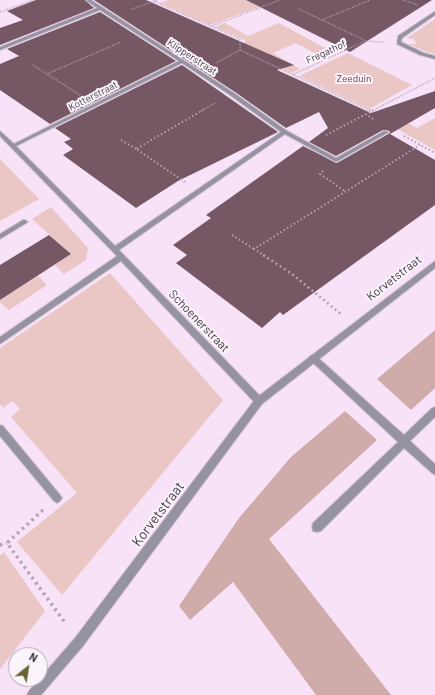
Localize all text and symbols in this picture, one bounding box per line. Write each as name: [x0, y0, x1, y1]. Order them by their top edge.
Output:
street label: Klipperstraat: [165, 37, 219, 77]
street label: Fregathof: [304, 38, 348, 66]
park label: Zeeduin: [337, 73, 371, 85]
street label: Kotterstraat: [67, 79, 119, 113]
street label: Korvetstraat: [364, 252, 424, 304]
street label: Schoenerstraat: [166, 287, 232, 355]
street label: Korvetstraat: [128, 478, 188, 550]
north arrow: [8, 647, 48, 687]
text: N: [27, 650, 40, 664]

